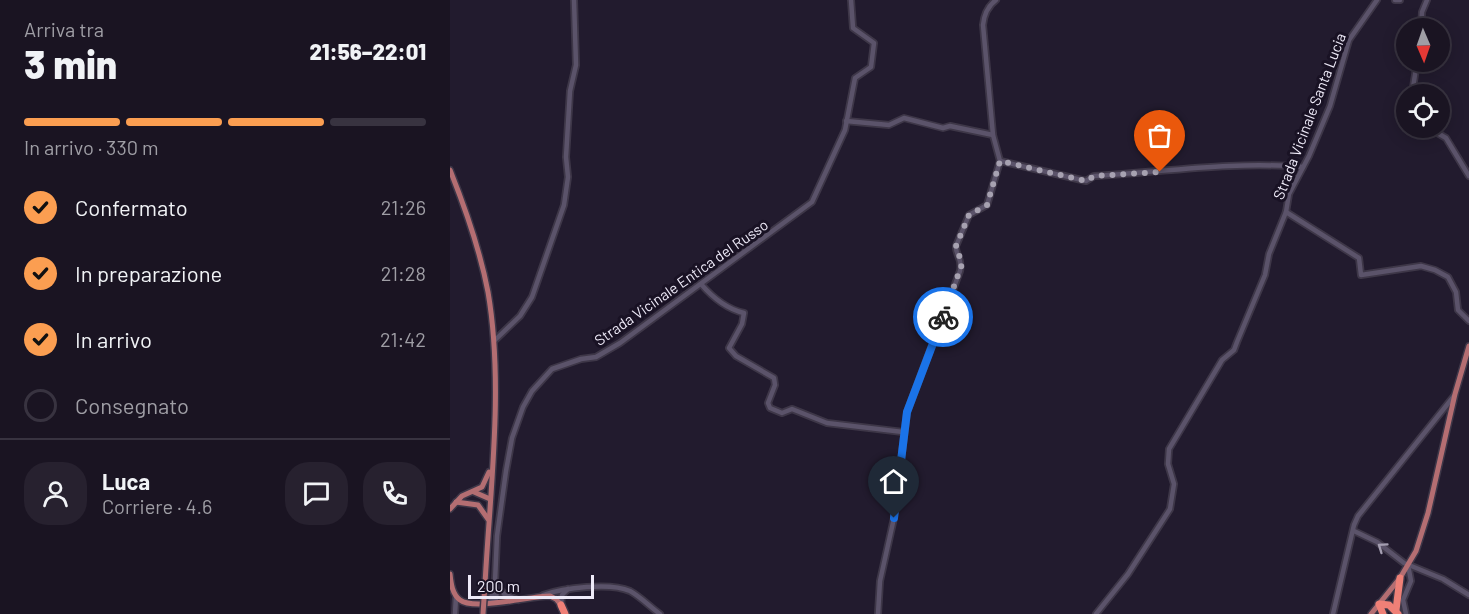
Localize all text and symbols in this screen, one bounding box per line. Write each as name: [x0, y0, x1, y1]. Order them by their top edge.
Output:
text: Arriva tra: [24, 17, 104, 41]
north arrow: [1396, 18, 1450, 72]
map controls: [1396, 18, 1450, 138]
street label: Strada Vicinale Santa Lucia: [1269, 30, 1349, 202]
text: 21:56–22:01: [309, 38, 426, 64]
text: 3 min: [24, 40, 117, 87]
button: locate: [1396, 84, 1450, 138]
pin: [1134, 110, 1185, 172]
icon: bag: [1143, 119, 1176, 152]
text: In arrivo · 330 m: [24, 135, 159, 159]
icon: check: [24, 191, 57, 224]
text: Confermato: [75, 194, 188, 220]
text: 21:26: [381, 195, 426, 219]
street label: Strada Vicinale Entica del Russo: [591, 215, 771, 349]
icon: check: [24, 257, 57, 290]
text: In preparazione: [75, 260, 222, 286]
text: 21:28: [381, 261, 426, 285]
courier: [913, 287, 973, 347]
icon: bike: [927, 301, 960, 334]
icon: check: [24, 323, 57, 356]
text: In arrivo: [75, 326, 152, 352]
text: 21:42: [380, 327, 426, 351]
text: Consegnato: [75, 392, 189, 418]
pin: [868, 456, 919, 518]
button: person: [24, 462, 87, 525]
button: chat: [285, 462, 348, 525]
button: phone: [363, 462, 426, 525]
icon: home: [877, 465, 910, 498]
text: Luca: [102, 468, 150, 494]
text: Corriere · 4.6: [102, 494, 212, 518]
one-way arrow: [1377, 543, 1388, 554]
scale bar: [468, 572, 594, 600]
text: 200 m: [477, 576, 520, 595]

